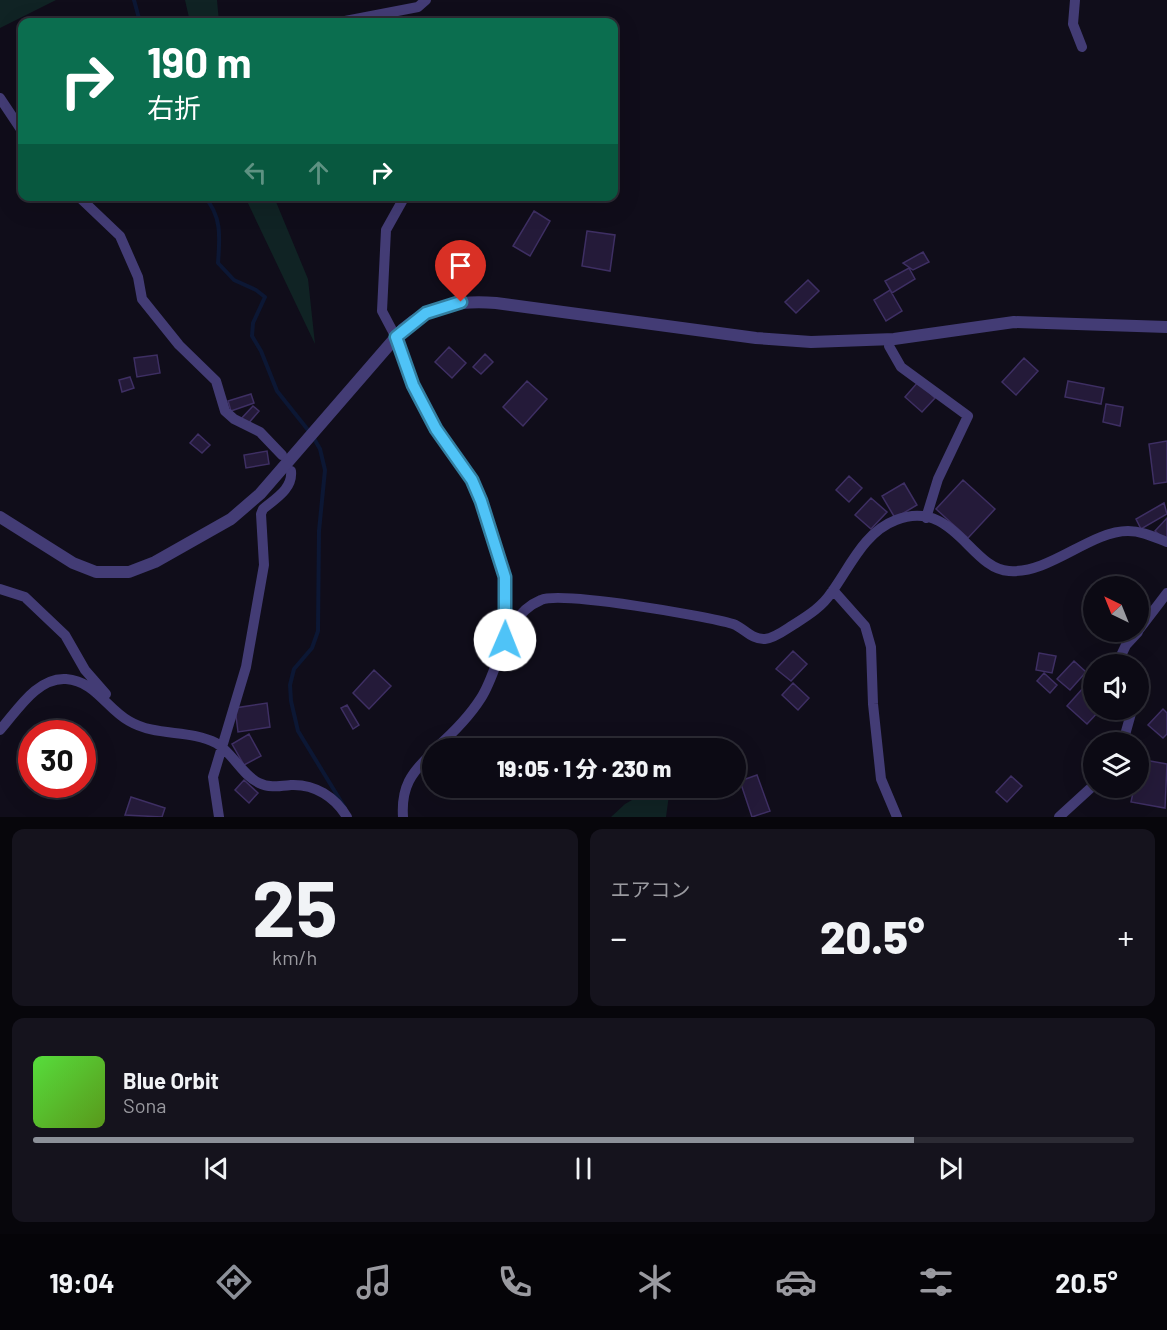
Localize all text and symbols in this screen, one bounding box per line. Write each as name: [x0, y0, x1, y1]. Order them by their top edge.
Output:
text: 190 m: [147, 36, 252, 86]
icon: right: [48, 42, 126, 120]
text: 右折: [147, 91, 201, 123]
icon: left: [239, 156, 272, 189]
icon: ahead: [302, 156, 335, 189]
icon: right: [365, 156, 398, 189]
pin: [435, 240, 486, 302]
icon: arrive: [444, 249, 477, 282]
north arrow: [1083, 576, 1149, 642]
map controls: [1083, 576, 1149, 798]
position arrow: [473, 608, 537, 672]
button: sound: [1083, 654, 1149, 720]
speed limit sign: 30: [18, 720, 96, 798]
button: layers: [1083, 732, 1149, 798]
text: 19:05 · 1 分 · 230 m: [497, 755, 671, 781]
text: 25: [252, 859, 338, 953]
text: エアコン: [611, 877, 691, 901]
text: 20.5°: [820, 909, 925, 963]
text: −: [611, 917, 627, 957]
text: +: [1118, 917, 1134, 957]
text: km/h: [272, 945, 317, 969]
text: Blue Orbit: [123, 1067, 219, 1093]
text: Sona: [123, 1093, 167, 1117]
icon: previous: [200, 1152, 233, 1185]
icon: pause: [567, 1152, 600, 1185]
icon: next: [934, 1152, 967, 1185]
icon: directions: [213, 1261, 255, 1303]
icon: music: [353, 1261, 395, 1303]
icon: phone: [494, 1261, 536, 1303]
icon: climate: [634, 1261, 676, 1303]
icon: car: [775, 1261, 817, 1303]
icon: filters: [915, 1261, 957, 1303]
text: 19:04: [49, 1266, 115, 1298]
text: 20.5°: [1055, 1266, 1118, 1298]

